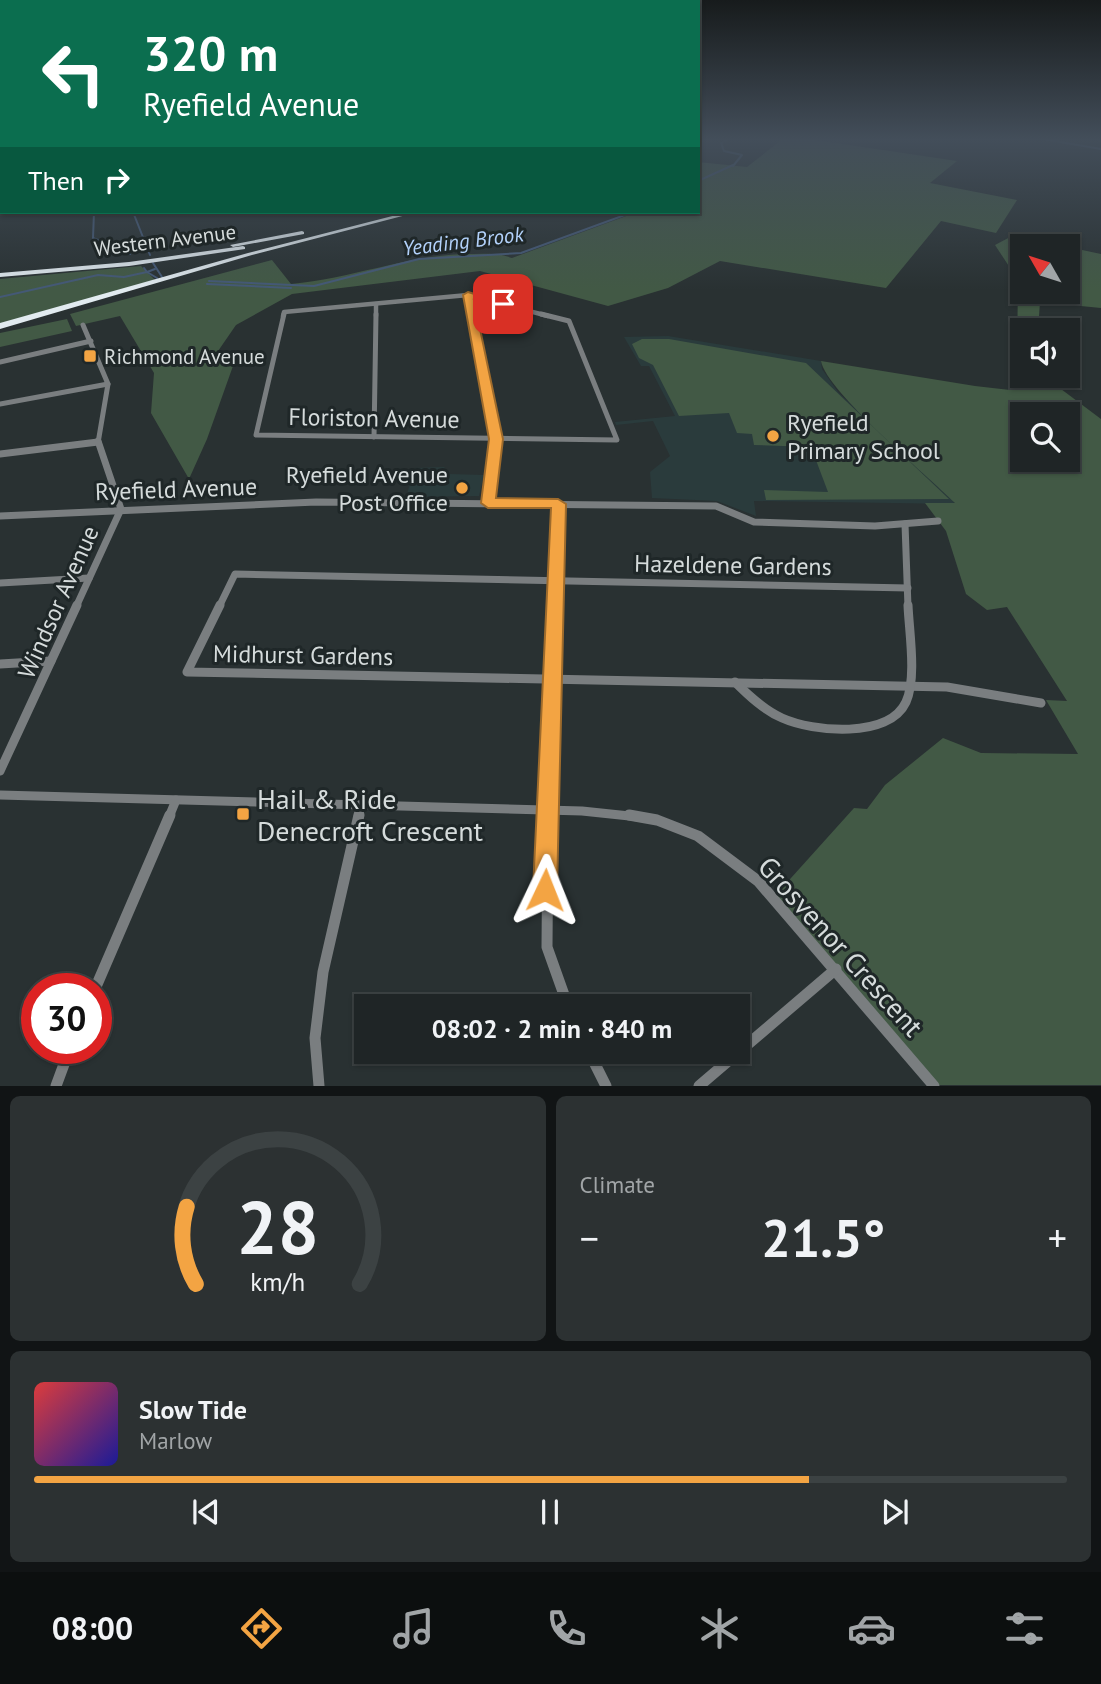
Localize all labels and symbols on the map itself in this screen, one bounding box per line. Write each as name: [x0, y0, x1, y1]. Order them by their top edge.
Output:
street label: Western Avenue: [93, 218, 237, 262]
water label: Yeading Brook: [401, 220, 527, 262]
north arrow: [1010, 234, 1080, 304]
pin: [473, 274, 533, 334]
place label: Richmond Avenue: [104, 343, 265, 370]
marker: Richmond Avenue: [82, 348, 98, 364]
street label: Floriston Avenue: [288, 401, 460, 435]
place label: Ryefield Primary School: [787, 407, 940, 466]
marker: Ryefield Primary School: [765, 428, 781, 444]
place label: Ryefield Avenue Post Office: [286, 459, 448, 518]
street label: Ryefield Avenue: [94, 471, 258, 507]
marker: Ryefield Avenue Post Office: [454, 480, 470, 496]
street label: Windsor Avenue: [10, 521, 106, 683]
street label: Hazeldene Gardens: [634, 548, 832, 582]
street label: Midhurst Gardens: [213, 638, 393, 672]
place label: Hail & Ride Denecroft Crescent: [257, 780, 484, 849]
marker: Hail & Ride Denecroft Crescent: [235, 806, 251, 822]
street label: Grosvenor Crescent: [750, 848, 932, 1044]
position arrow: [508, 853, 582, 927]
speed limit sign: 30: [21, 973, 112, 1064]

